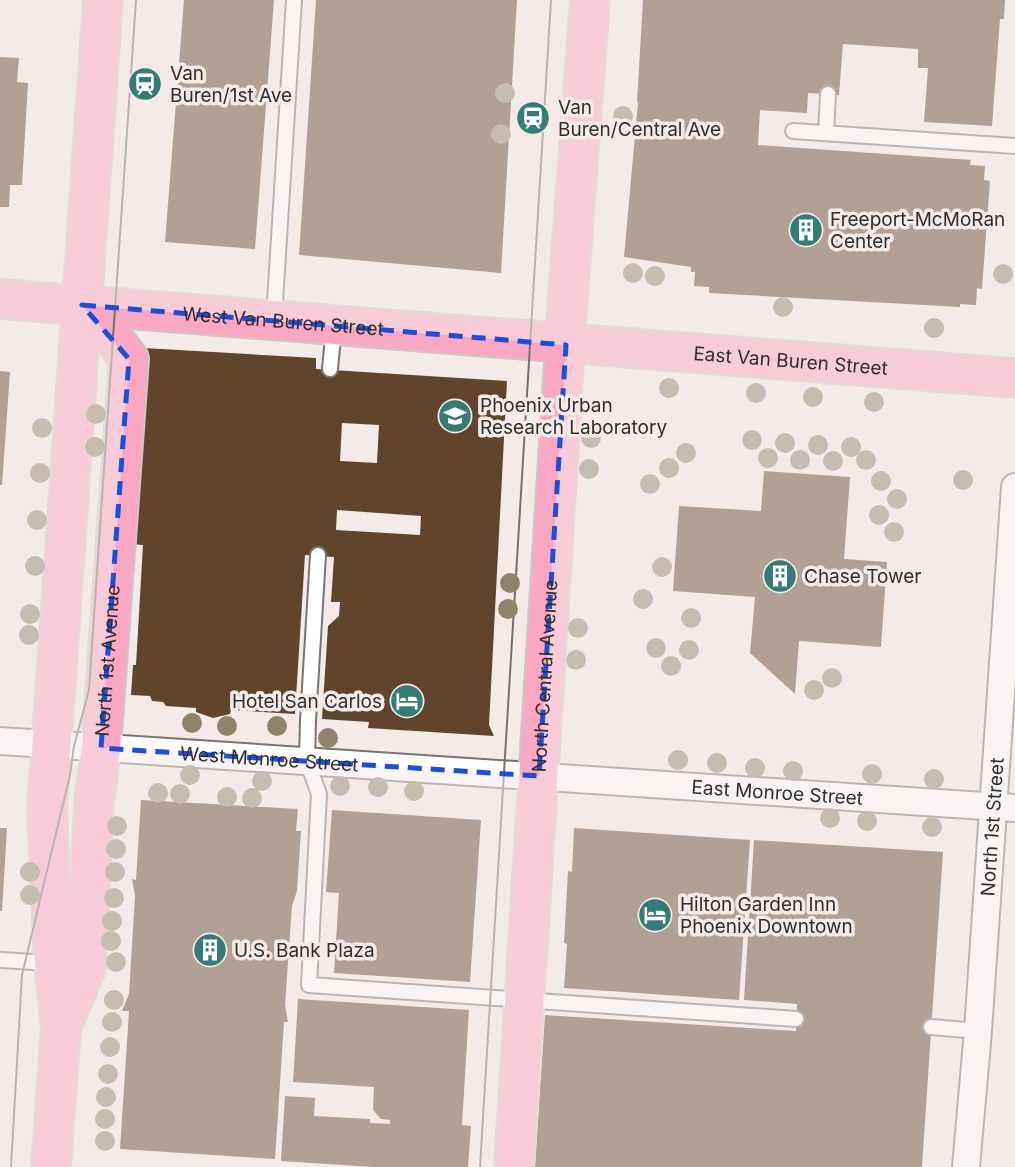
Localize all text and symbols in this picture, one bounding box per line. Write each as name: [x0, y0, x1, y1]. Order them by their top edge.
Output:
place label: Van Buren/1st Ave: [170, 62, 292, 107]
station icon: Van Buren/1st Ave: [126, 65, 164, 103]
place label: Van Buren/Central Ave: [558, 96, 721, 141]
station icon: Van Buren/Central Ave: [514, 99, 552, 137]
place label: Freeport-McMoRan Center: [830, 208, 1005, 253]
building icon: Freeport-McMoRan Center: [787, 211, 825, 249]
street label: West Van Buren Street: [182, 302, 385, 341]
street label: East Van Buren Street: [693, 342, 889, 380]
place label: Phoenix Urban Research Laboratory: [480, 394, 667, 439]
school or university icon: Phoenix Urban Research Laboratory: [436, 397, 474, 435]
building icon: Chase Tower: [761, 557, 799, 595]
place label: Chase Tower: [804, 565, 922, 588]
street label: North Central Avenue: [528, 579, 562, 773]
street label: North 1st Avenue: [91, 584, 125, 737]
hotel icon: Hotel San Carlos: [388, 682, 426, 720]
place label: Hotel San Carlos: [232, 690, 382, 713]
street label: West Monroe Street: [180, 742, 359, 777]
street label: North 1st Street: [976, 757, 1009, 897]
street label: East Monroe Street: [691, 776, 864, 810]
place label: Hilton Garden Inn Phoenix Downtown: [680, 893, 853, 938]
hotel icon: Hilton Garden Inn Phoenix Downtown: [636, 896, 674, 934]
building icon: U.S. Bank Plaza: [191, 931, 229, 969]
place label: U.S. Bank Plaza: [234, 939, 375, 962]

